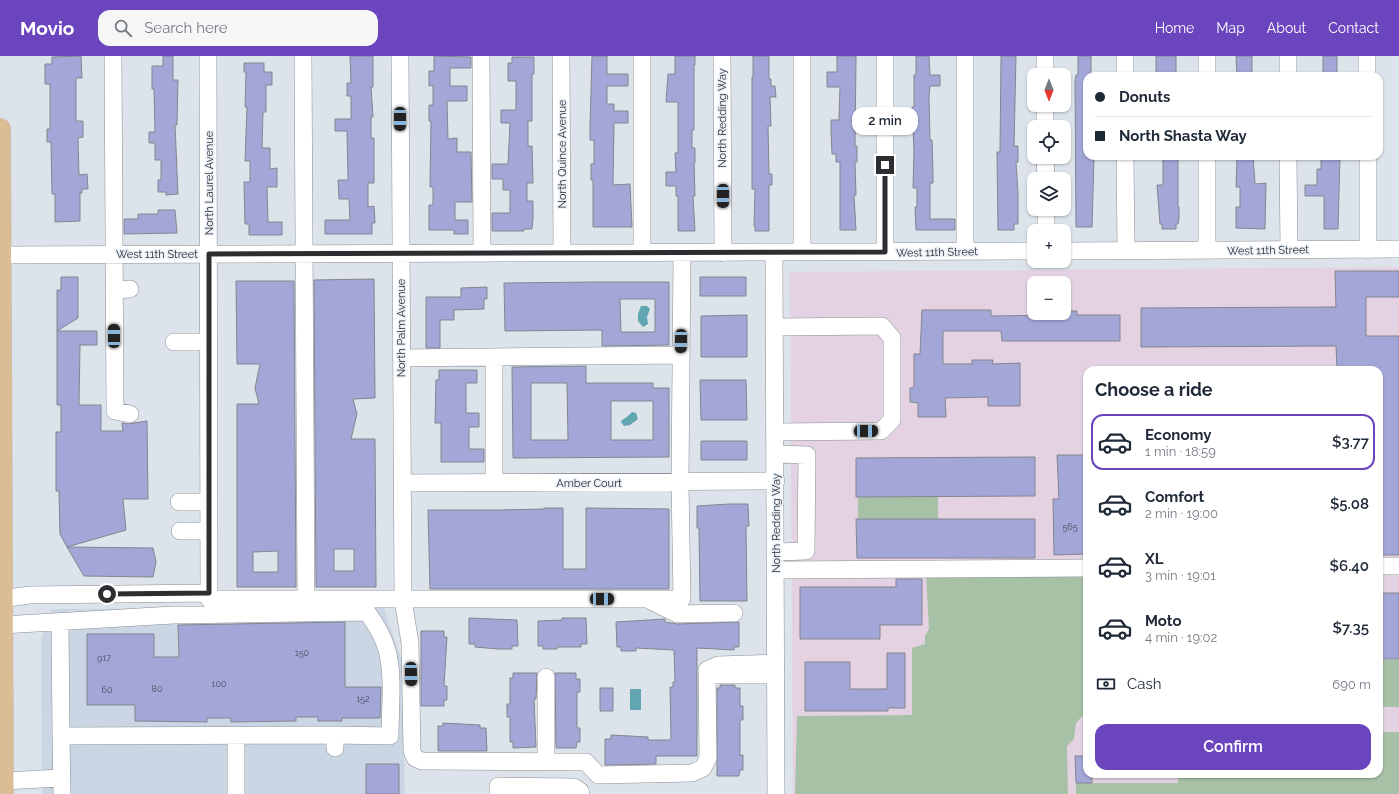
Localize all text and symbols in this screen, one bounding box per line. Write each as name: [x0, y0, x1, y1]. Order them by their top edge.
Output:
search box: [98, 10, 378, 46]
text: Movio: [20, 17, 74, 39]
icon: search: [112, 17, 134, 39]
text: Search here: [144, 19, 228, 37]
text: Home: [1155, 20, 1194, 36]
text: Map: [1216, 20, 1245, 36]
text: About: [1267, 20, 1306, 36]
text: Contact: [1328, 20, 1379, 36]
street label: North Redding Way: [716, 68, 729, 168]
north arrow: [1027, 68, 1071, 112]
map controls: [1027, 68, 1071, 320]
text: Donuts: [1119, 88, 1170, 106]
street label: North Quince Avenue: [556, 99, 569, 208]
car: [394, 107, 406, 131]
callout: 2 min: [852, 107, 918, 135]
text: 2 min: [868, 113, 902, 128]
button: locate: [1027, 120, 1071, 164]
text: North Shasta Way: [1119, 127, 1247, 145]
street label: North Laurel Avenue: [203, 130, 216, 235]
route end: [876, 156, 894, 174]
button: layers: [1027, 172, 1071, 216]
car: [717, 184, 729, 208]
button: +: [1027, 224, 1071, 268]
street label: West 11th Street: [1227, 243, 1309, 258]
street label: West 11th Street: [896, 245, 978, 260]
street label: West 11th Street: [116, 248, 198, 261]
button: −: [1027, 276, 1071, 320]
street label: North Palm Avenue: [395, 278, 408, 377]
car: [108, 324, 120, 348]
car: [675, 329, 687, 353]
text: Choose a ride: [1095, 379, 1213, 400]
icon: car: [1097, 424, 1133, 460]
car: [854, 425, 878, 437]
text: Economy: [1145, 426, 1212, 444]
text: $3.77: [1332, 433, 1369, 451]
text: 1 min · 18:59: [1145, 444, 1216, 459]
street label: North Redding Way: [770, 473, 783, 573]
street label: Amber Court: [556, 477, 622, 490]
icon: car: [1097, 486, 1133, 522]
text: Comfort: [1145, 488, 1204, 506]
text: $5.08: [1330, 495, 1369, 513]
text: 2 min · 19:00: [1145, 506, 1218, 521]
house number: 565: [1062, 522, 1078, 532]
icon: car: [1097, 548, 1133, 584]
text: XL: [1145, 550, 1163, 568]
text: $6.40: [1330, 557, 1369, 575]
text: 3 min · 19:01: [1145, 568, 1216, 583]
route start: [98, 585, 116, 603]
car: [590, 593, 614, 605]
icon: car: [1097, 610, 1133, 646]
text: Moto: [1145, 612, 1182, 630]
text: $7.35: [1333, 619, 1369, 637]
text: 4 min · 19:02: [1145, 630, 1217, 645]
house number: 150: [295, 648, 310, 658]
house number: 917: [97, 653, 111, 663]
car: [405, 662, 417, 686]
icon: cash: [1095, 673, 1117, 695]
text: Cash: [1127, 675, 1161, 693]
text: 690 m: [1332, 677, 1371, 692]
house number: 100: [212, 679, 227, 689]
house number: 80: [152, 684, 163, 694]
house number: 60: [102, 685, 113, 695]
house number: 152: [356, 694, 370, 704]
button: Confirm: [1095, 724, 1371, 770]

